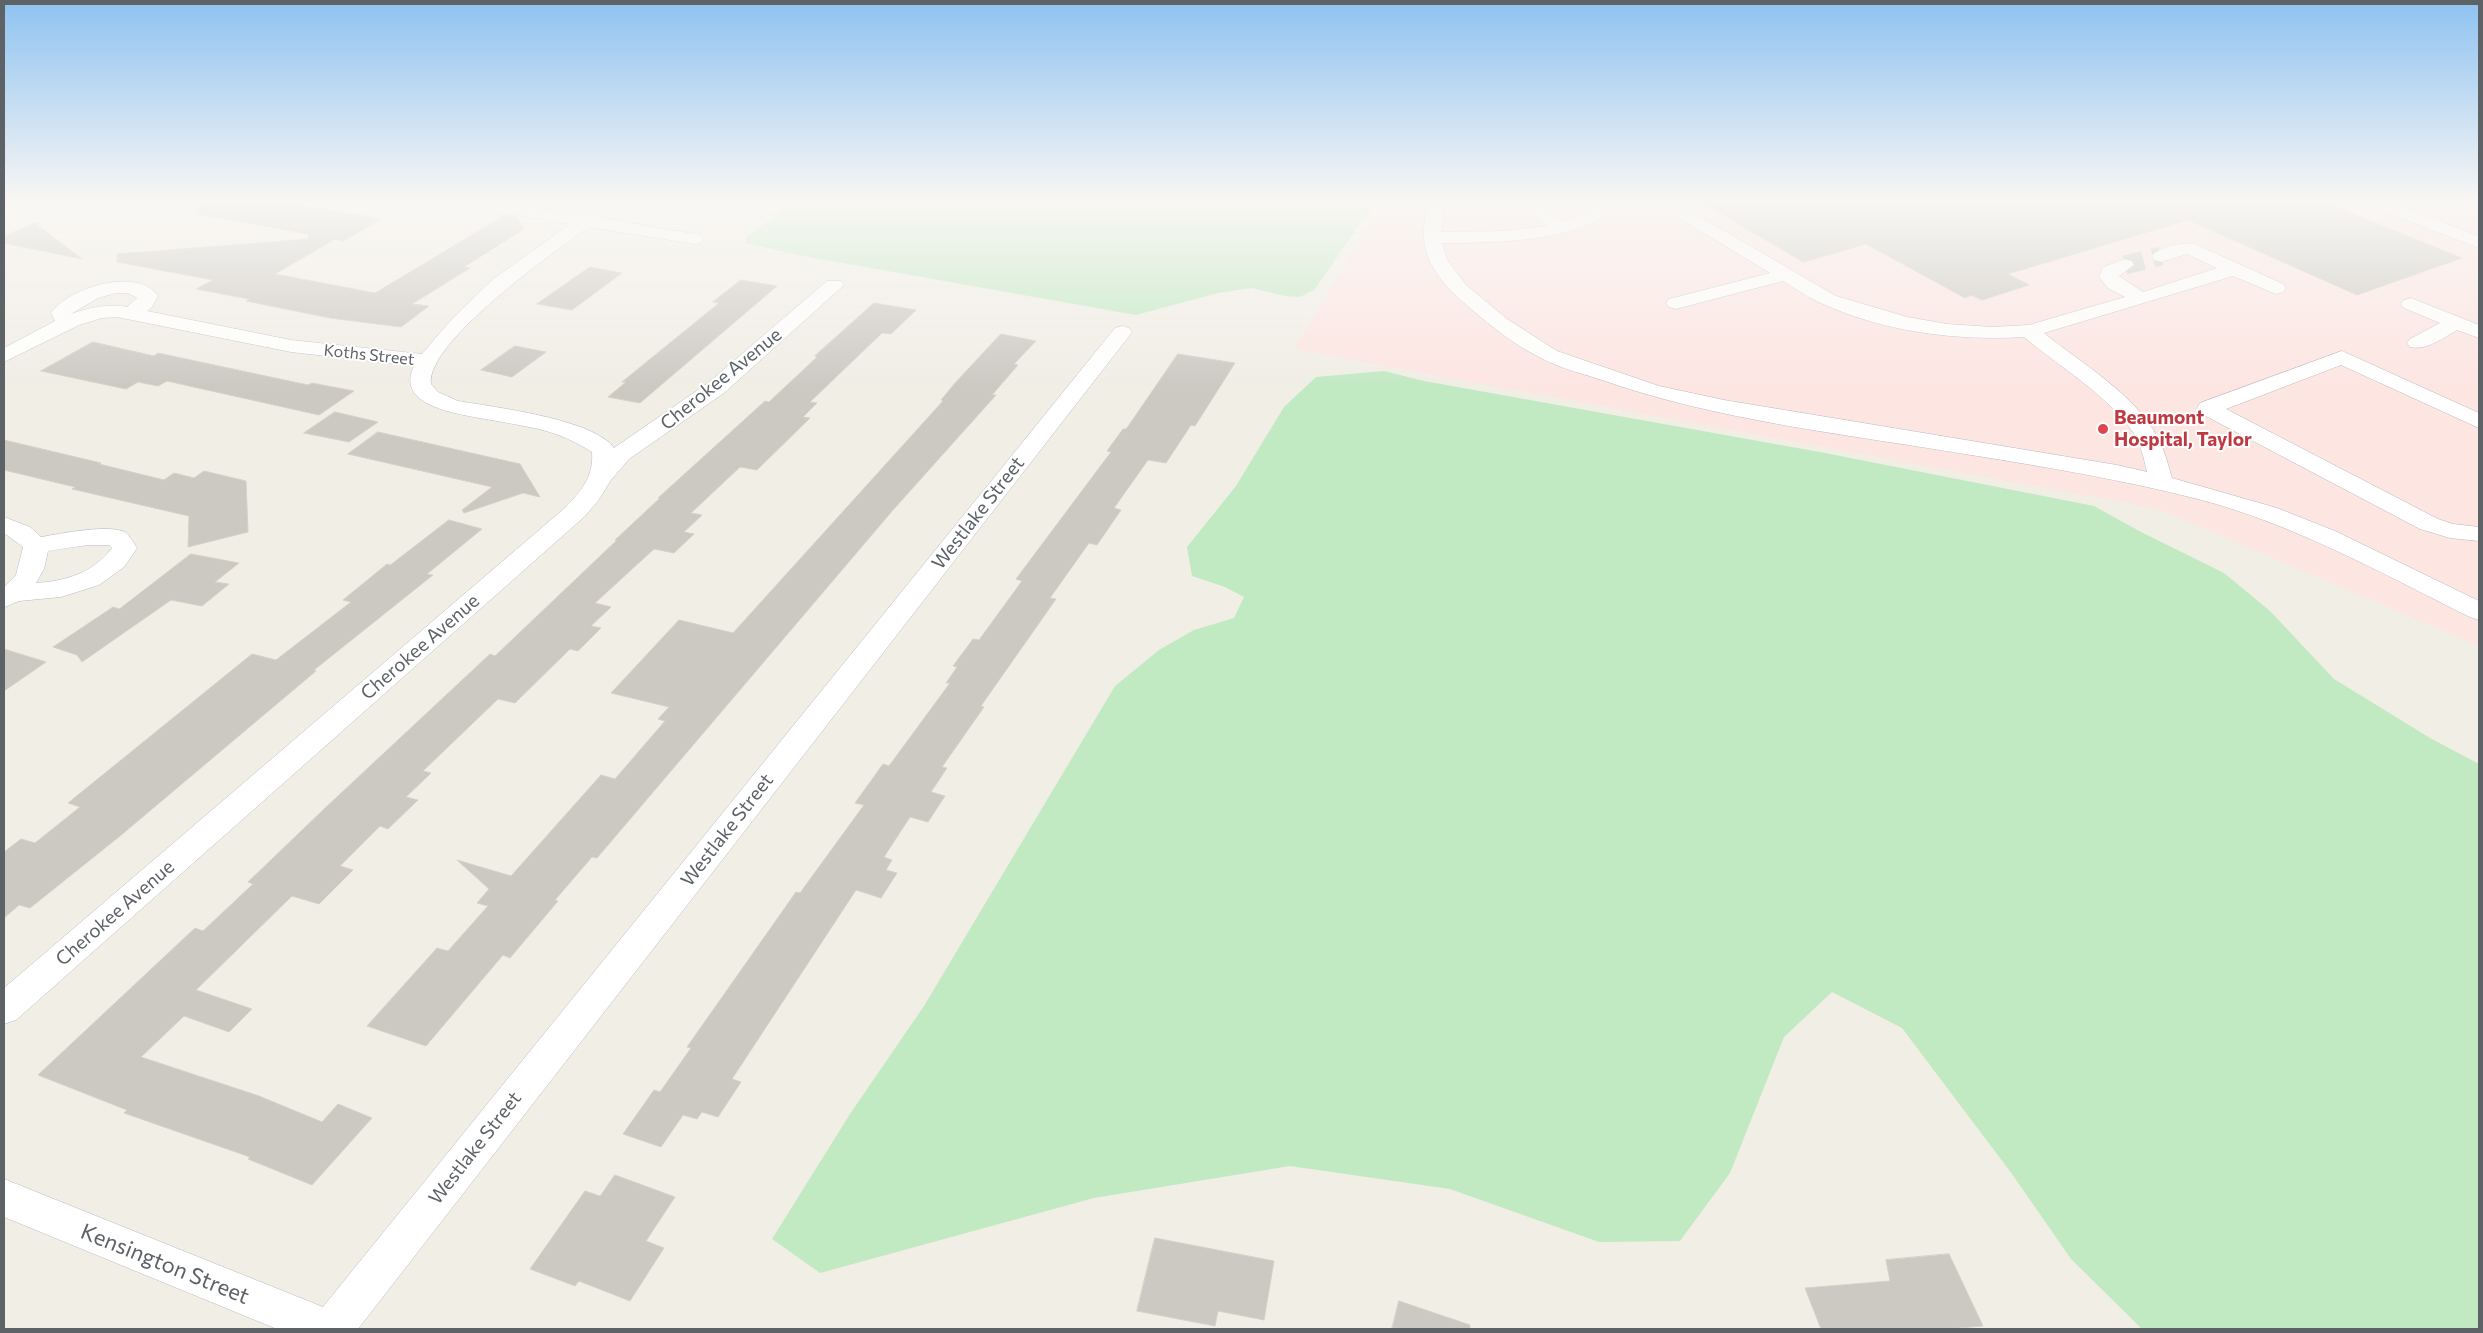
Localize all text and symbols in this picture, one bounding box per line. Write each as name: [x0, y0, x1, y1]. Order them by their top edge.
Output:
street label: Cherokee Avenue: [656, 323, 786, 435]
street label: Koths Street: [323, 341, 415, 369]
place label: Beaumont Hospital, Taylor: [2114, 407, 2252, 451]
marker: Beaumont Hospital, Taylor: [2096, 422, 2110, 436]
street label: Westlake Street: [927, 452, 1029, 574]
street label: Cherokee Avenue: [356, 589, 484, 705]
street label: Westlake Street: [676, 769, 778, 891]
street label: Cherokee Avenue: [51, 855, 179, 971]
street label: Westlake Street: [424, 1087, 526, 1209]
street label: Kensington Street: [77, 1218, 253, 1310]

